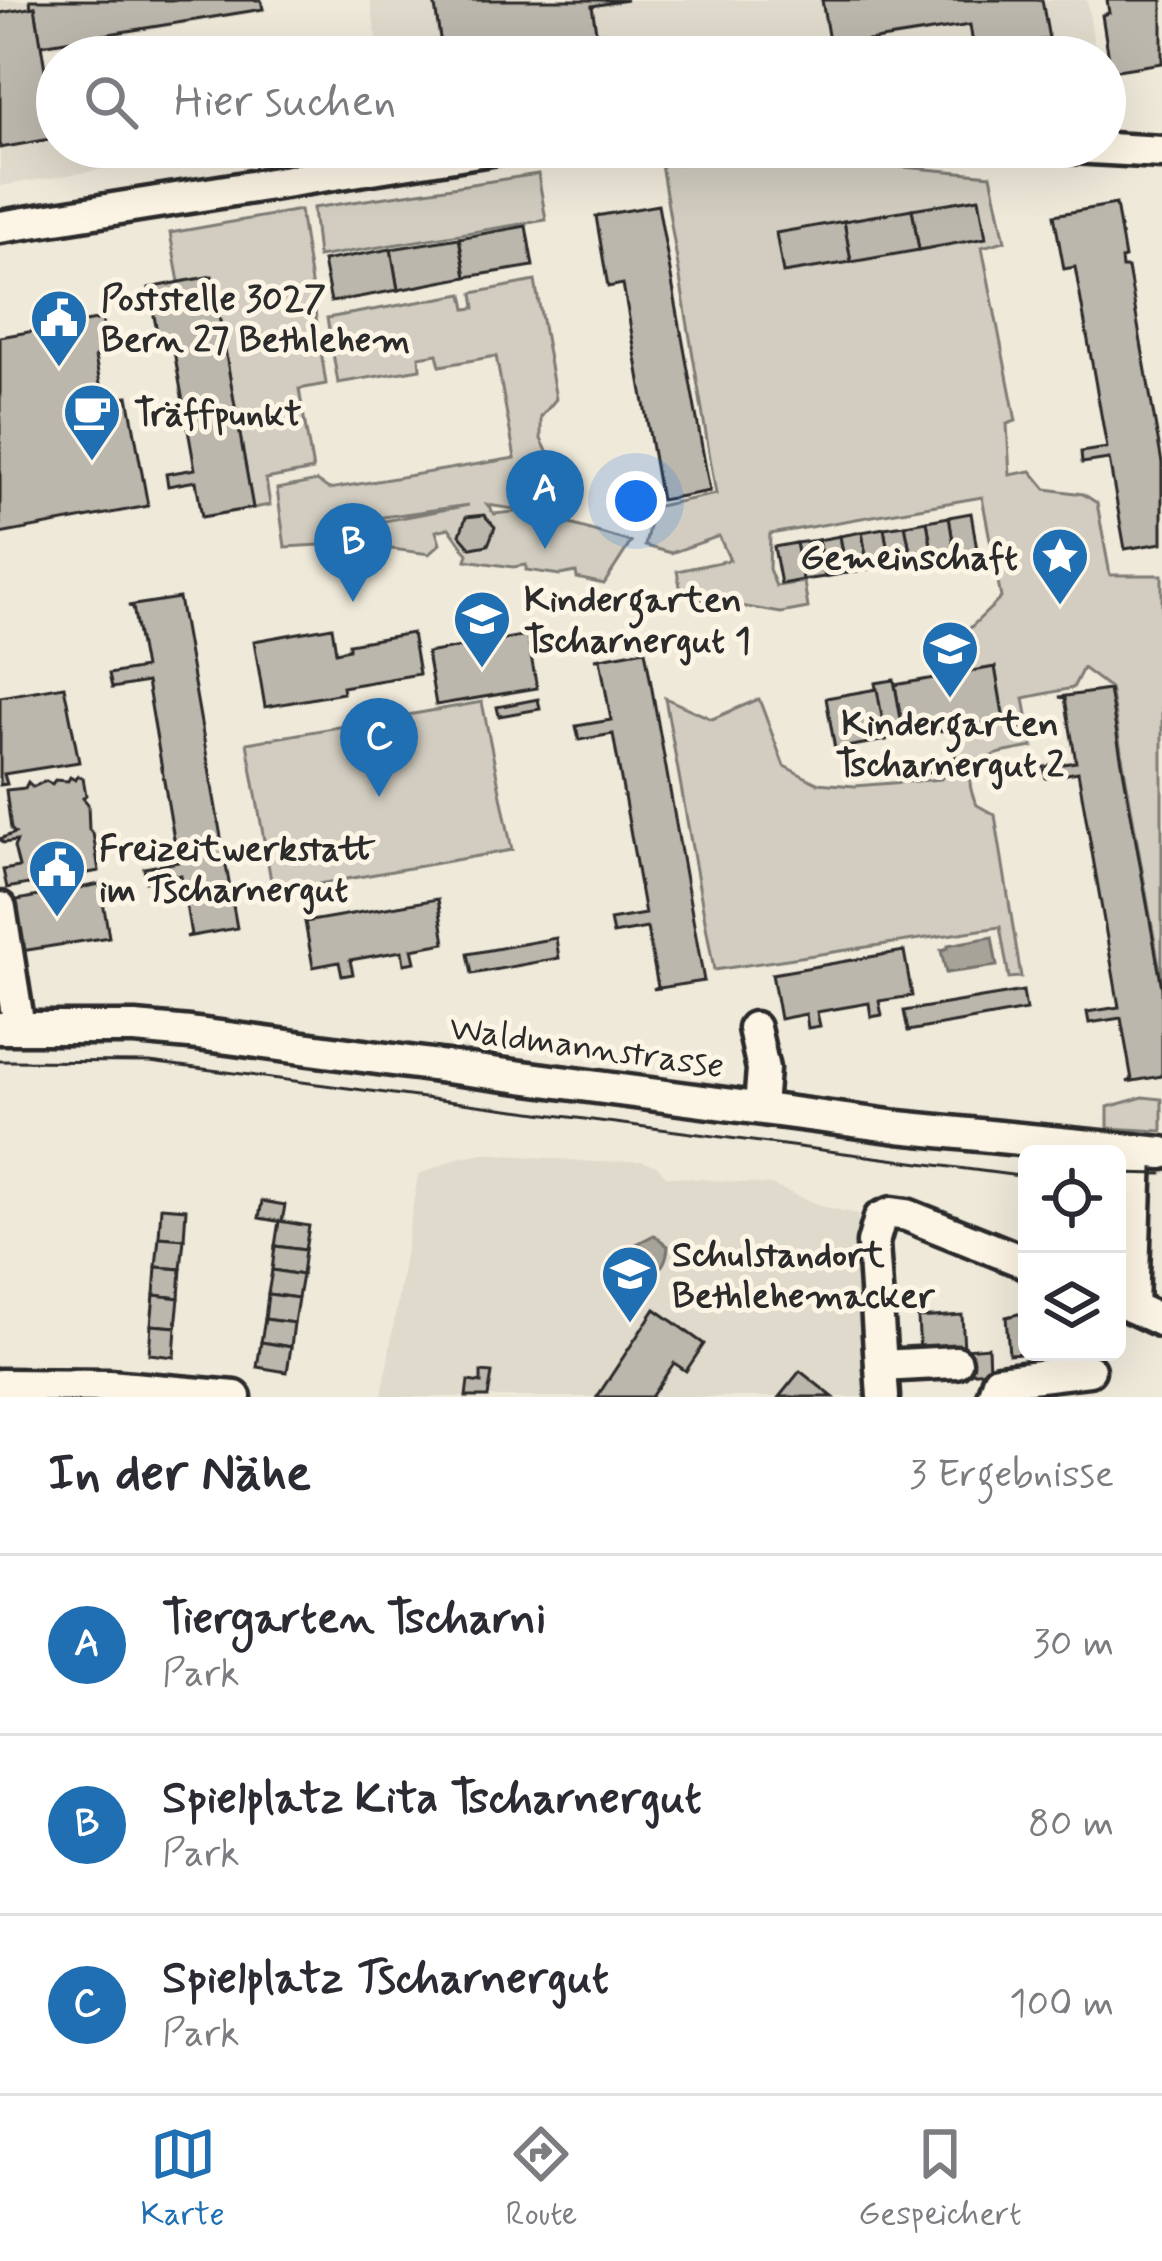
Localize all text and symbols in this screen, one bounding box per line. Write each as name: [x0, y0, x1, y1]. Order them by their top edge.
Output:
search box: [36, 36, 1126, 168]
icon: search: [78, 69, 144, 135]
text: Hier suchen: [174, 73, 396, 132]
place label: Poststelle 3027 Bern 27 Bethlehem: [101, 277, 410, 365]
public building icon: Poststelle 3027 Bern 27 Bethlehem: [28, 287, 90, 369]
cafe icon: Träffpunkt: [61, 381, 123, 463]
place label: Träffpunkt: [134, 392, 301, 439]
pin: A: [506, 450, 584, 549]
your location: [606, 471, 666, 531]
pin: B: [314, 503, 392, 602]
place icon: Gemeinschaft: [1029, 525, 1091, 607]
place label: Gemeinschaft: [800, 536, 1018, 583]
place label: Kindergarten Tscharnergut 1: [524, 578, 751, 666]
school or university icon: Kindergarten Tscharnergut 1: [451, 588, 513, 670]
school or university icon: Kindergarten Tscharnergut 2: [919, 618, 981, 700]
pin: C: [340, 698, 418, 797]
place label: Kindergarten Tscharnergut 2: [836, 702, 1065, 790]
place label: Freizeitwerkstatt im Tscharnergut: [99, 827, 375, 915]
public building icon: Freizeitwerkstatt im Tscharnergut: [26, 837, 88, 919]
street label: Waldmannstrasse: [446, 1006, 727, 1091]
map controls: [1018, 1145, 1126, 1361]
button: locate: [1018, 1145, 1126, 1253]
place label: Schulstandort Bethlehemacker: [672, 1233, 936, 1321]
school or university icon: Schulstandort Bethlehemacker: [599, 1243, 661, 1325]
button: layers: [1018, 1253, 1126, 1361]
text: In der Nähe: [48, 1442, 311, 1508]
text: 3 Ergebnisse: [909, 1450, 1114, 1501]
text: Tiergarten Tscharni: [162, 1590, 546, 1649]
text: A: [74, 1619, 100, 1670]
text: 30 m: [1032, 1619, 1114, 1670]
text: Park: [162, 1649, 240, 1700]
text: Spielplatz Kita Tscharnergut: [162, 1770, 702, 1829]
text: B: [75, 1799, 99, 1850]
text: 80 m: [1028, 1799, 1114, 1850]
text: Park: [162, 1829, 240, 1880]
text: Spielplatz Tscharnergut: [162, 1950, 609, 2009]
text: C: [73, 1979, 101, 2030]
text: 100 m: [1009, 1979, 1114, 2030]
text: Park: [162, 2009, 240, 2060]
tab: Karte: [140, 2121, 225, 2237]
tab: Route: [506, 2121, 577, 2237]
tab: Gespeichert: [858, 2121, 1022, 2237]

